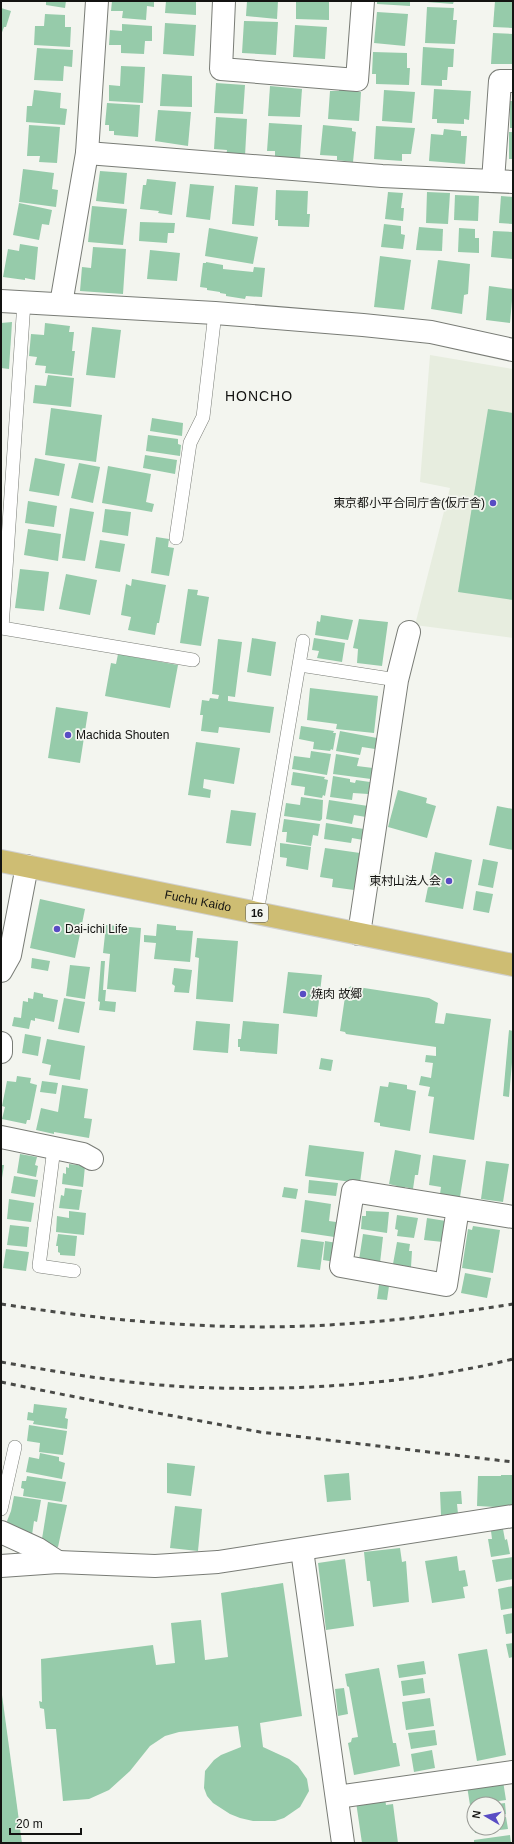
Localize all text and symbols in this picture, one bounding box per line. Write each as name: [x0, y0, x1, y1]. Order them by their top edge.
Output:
district label: HONCHO: [225, 388, 293, 404]
place label: 東京都小平合同庁舎(仮庁舎): [333, 496, 485, 510]
marker: 東京都小平合同庁舎(仮庁舎): [488, 498, 498, 508]
place label: Machida Shouten: [76, 728, 169, 742]
marker: Machida Shouten: [63, 730, 73, 740]
place label: 東村山法人会: [369, 874, 441, 888]
marker: 東村山法人会: [444, 876, 454, 886]
street label: Fuchu Kaido: [164, 887, 233, 915]
road number: 16: [246, 904, 268, 922]
place label: Dai-ichi Life: [65, 922, 128, 936]
marker: Dai-ichi Life: [52, 924, 62, 934]
place label: 焼肉 故郷: [311, 987, 362, 1001]
marker: 焼肉 故郷: [298, 989, 308, 999]
north arrow: [466, 1796, 506, 1836]
scale bar: [10, 1810, 81, 1836]
text: N: [470, 1810, 483, 1819]
text: 20 m: [16, 1817, 43, 1831]

